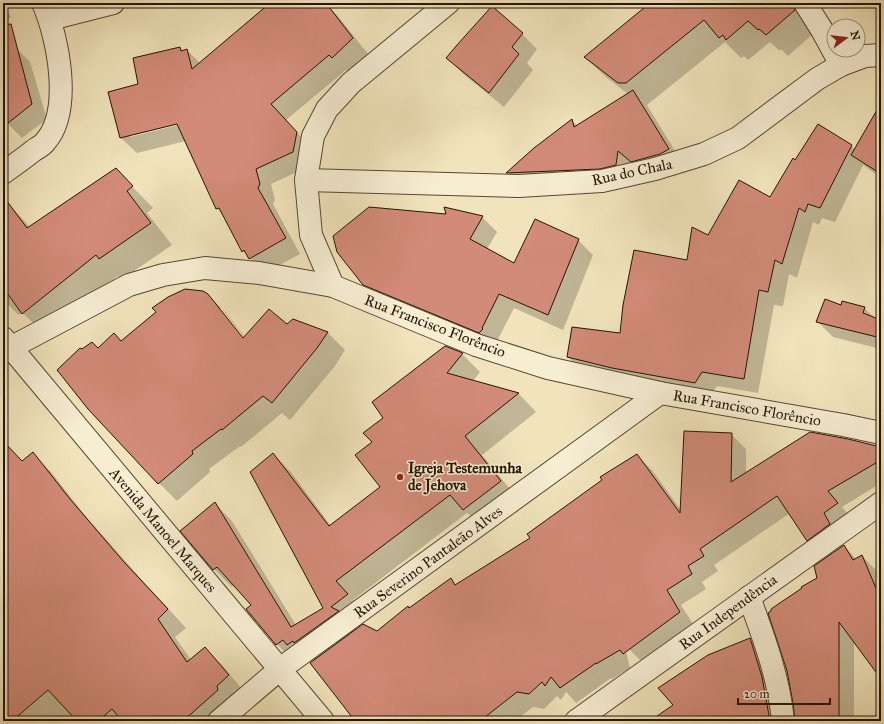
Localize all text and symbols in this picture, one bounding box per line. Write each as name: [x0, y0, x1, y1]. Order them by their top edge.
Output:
north arrow: [826, 18, 866, 58]
text: N: [848, 29, 863, 42]
street label: Rua do Chala: [590, 155, 674, 189]
street label: Rua Francisco Florêncio: [362, 291, 509, 361]
street label: Rua Francisco Florêncio: [672, 386, 823, 430]
place label: Igreja Testemunha de Jehova: [408, 459, 523, 495]
street label: Avenida Manoel Marques: [104, 463, 220, 597]
marker: Igreja Testemunha de Jehova: [395, 472, 405, 482]
street label: Rua Severino Pantaleão Alves: [350, 502, 506, 622]
street label: Rua Independência: [675, 570, 781, 654]
scale bar: [738, 680, 830, 706]
text: 20 m: [744, 687, 770, 701]

